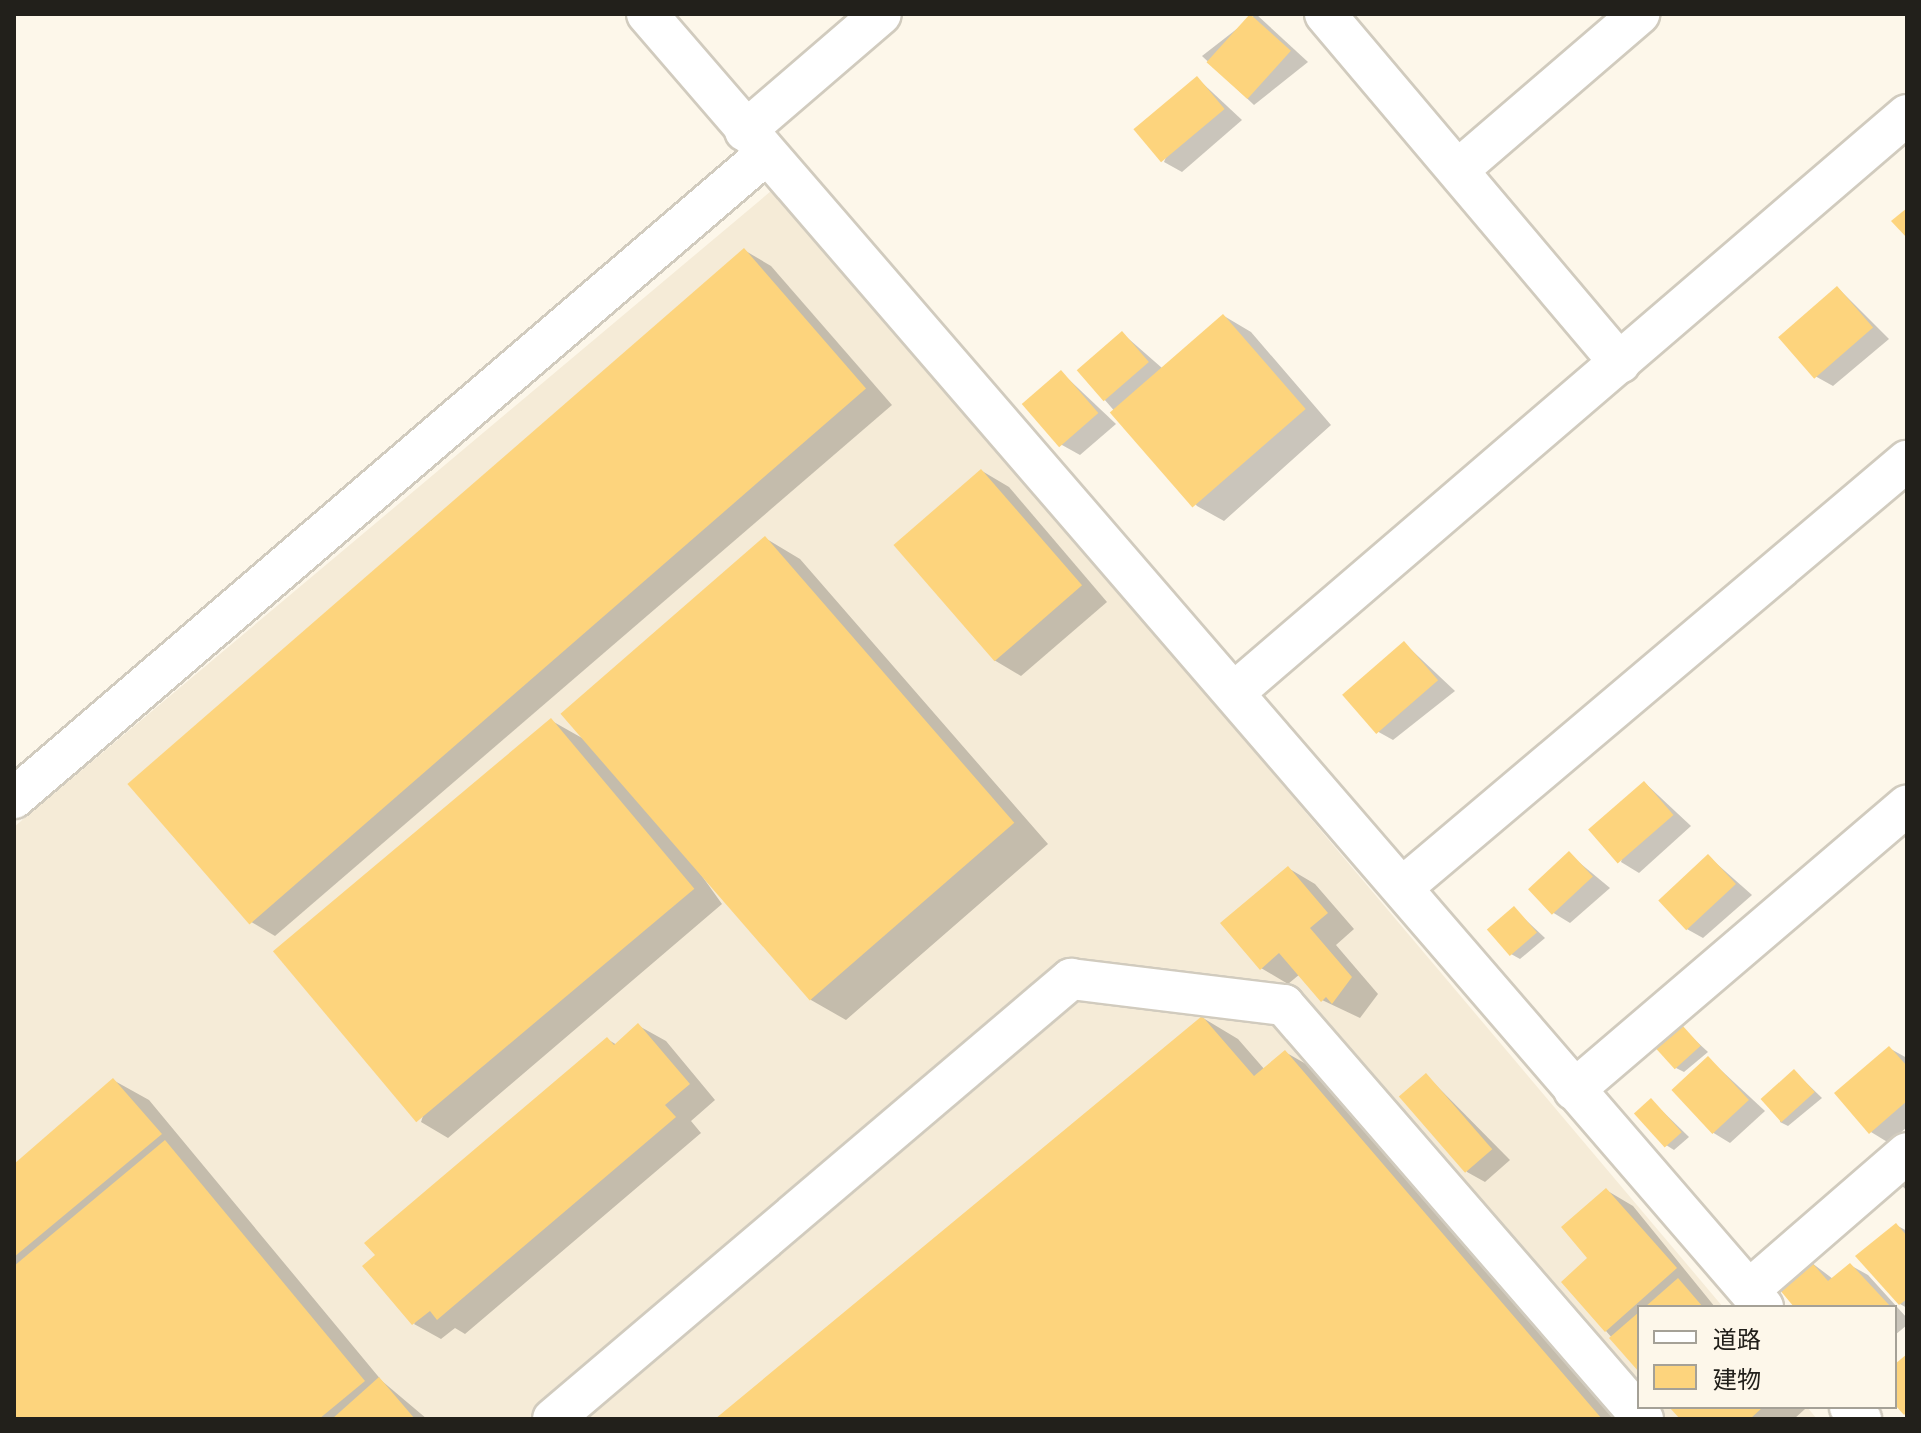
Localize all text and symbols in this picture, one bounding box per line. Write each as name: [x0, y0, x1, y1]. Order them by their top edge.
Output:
legend: [1637, 1305, 1897, 1409]
text: 道路: [1713, 1324, 1761, 1353]
text: 建物: [1713, 1364, 1761, 1393]

